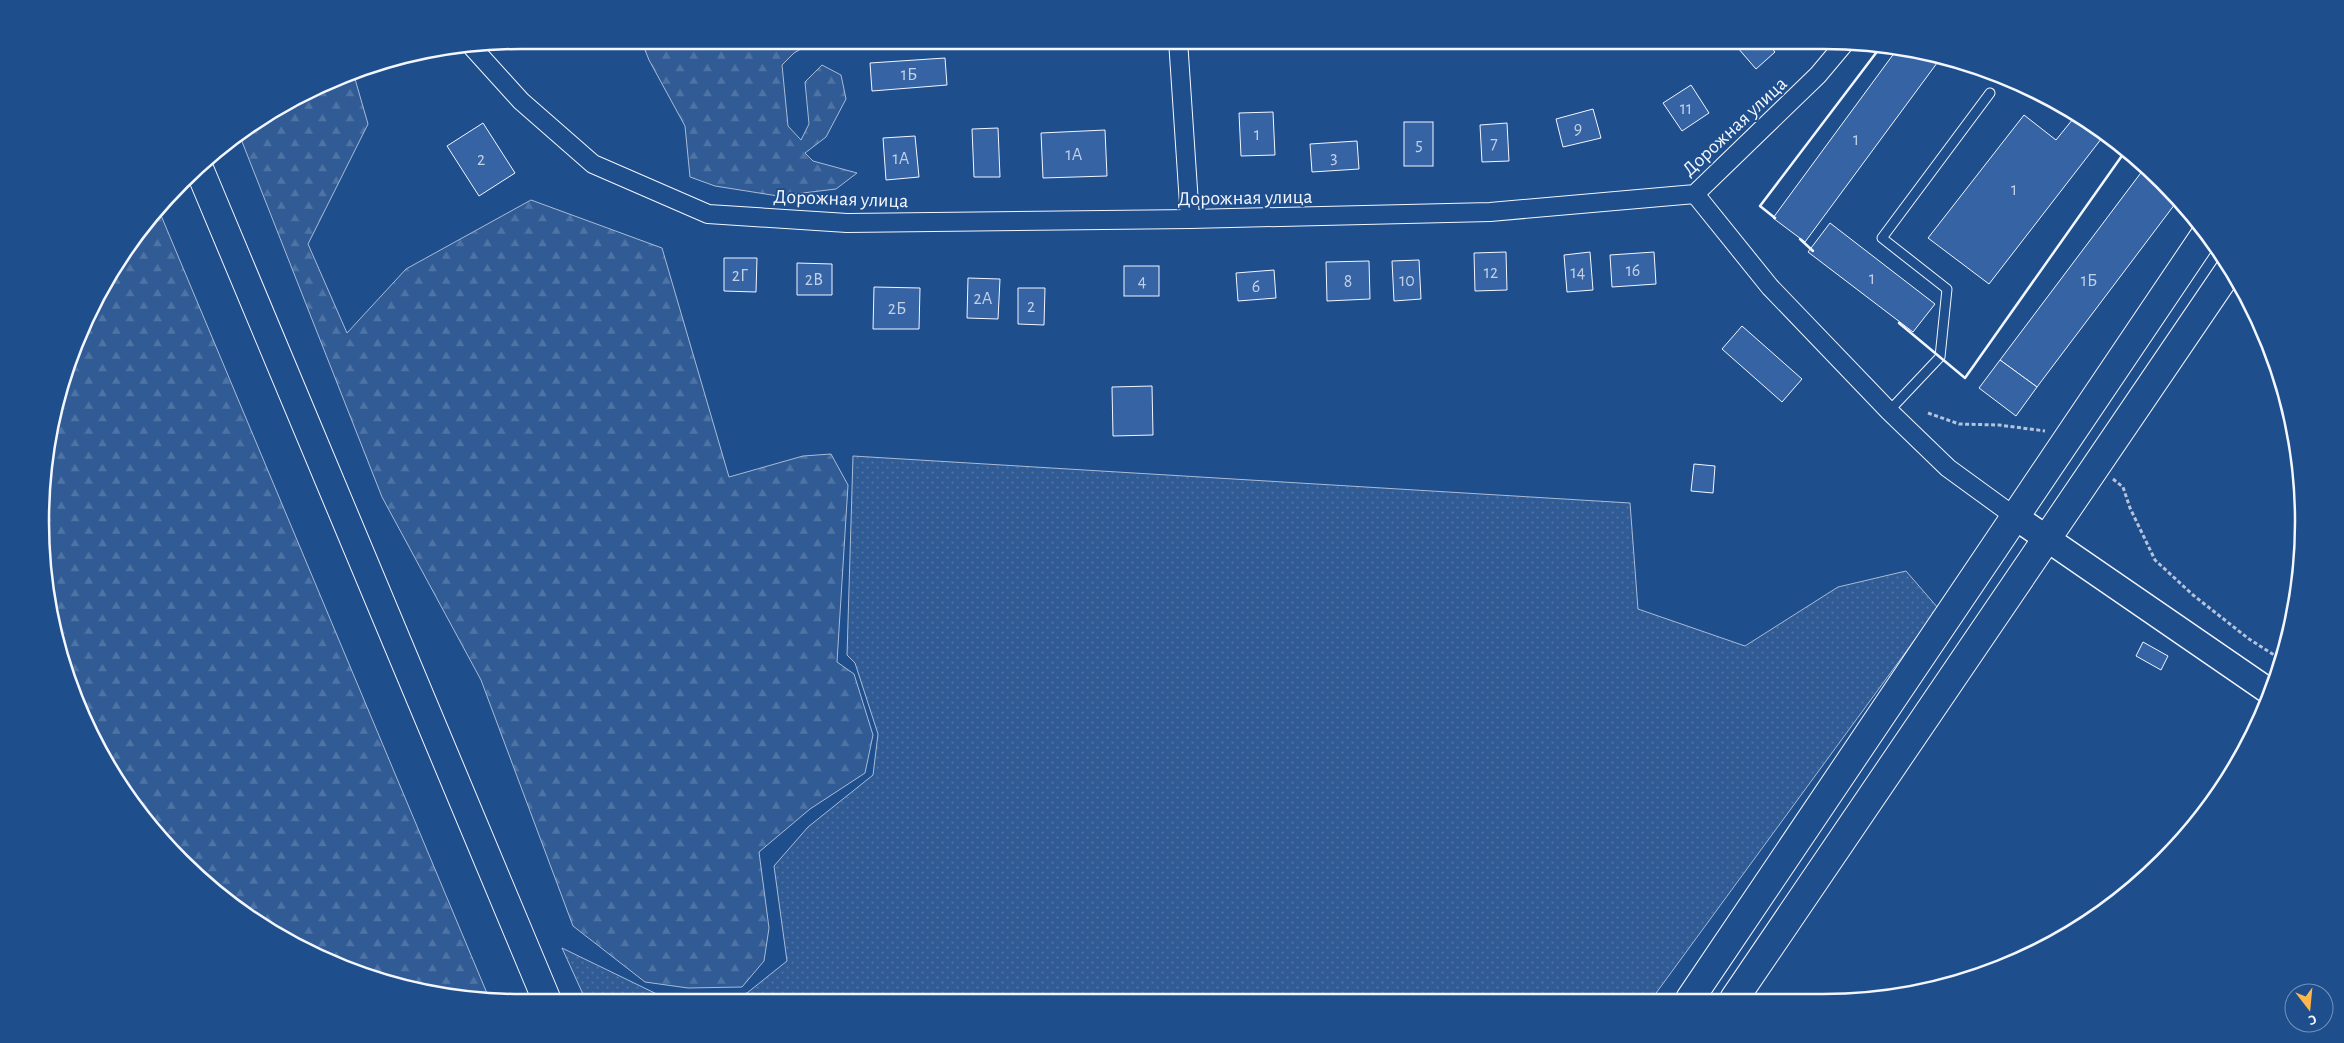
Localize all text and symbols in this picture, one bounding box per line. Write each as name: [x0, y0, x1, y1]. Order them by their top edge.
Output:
house number: 1Б: [901, 66, 917, 84]
street label: Дорожная улица: [1679, 73, 1791, 180]
house number: 11: [1680, 100, 1692, 118]
house number: 9: [1574, 120, 1582, 138]
house number: 1: [1254, 126, 1260, 144]
house number: 1: [1853, 131, 1859, 149]
house number: 7: [1490, 135, 1498, 153]
house number: 5: [1415, 136, 1423, 154]
house number: 1А: [1066, 146, 1083, 164]
house number: 3: [1330, 149, 1338, 167]
house number: 1А: [893, 150, 910, 168]
house number: 2: [477, 151, 485, 169]
house number: 1: [2011, 181, 2017, 199]
street label: Дорожная улица: [773, 187, 909, 211]
street label: Дорожная улица: [1177, 187, 1313, 209]
house number: 16: [1626, 262, 1640, 280]
house number: 12: [1484, 264, 1498, 282]
house number: 14: [1571, 264, 1586, 282]
house number: 2Г: [732, 267, 748, 285]
house number: 1: [1869, 270, 1875, 288]
house number: 2В: [805, 271, 823, 289]
house number: 10: [1399, 272, 1415, 290]
house number: 1Б: [2081, 272, 2097, 290]
house number: 4: [1138, 273, 1147, 291]
house number: 8: [1344, 273, 1352, 291]
house number: 6: [1252, 278, 1260, 296]
house number: 2А: [974, 290, 993, 308]
house number: 2: [1027, 298, 1035, 316]
house number: 2Б: [888, 300, 906, 318]
north arrow: [2284, 983, 2334, 1033]
text: С: [2306, 1012, 2318, 1027]

